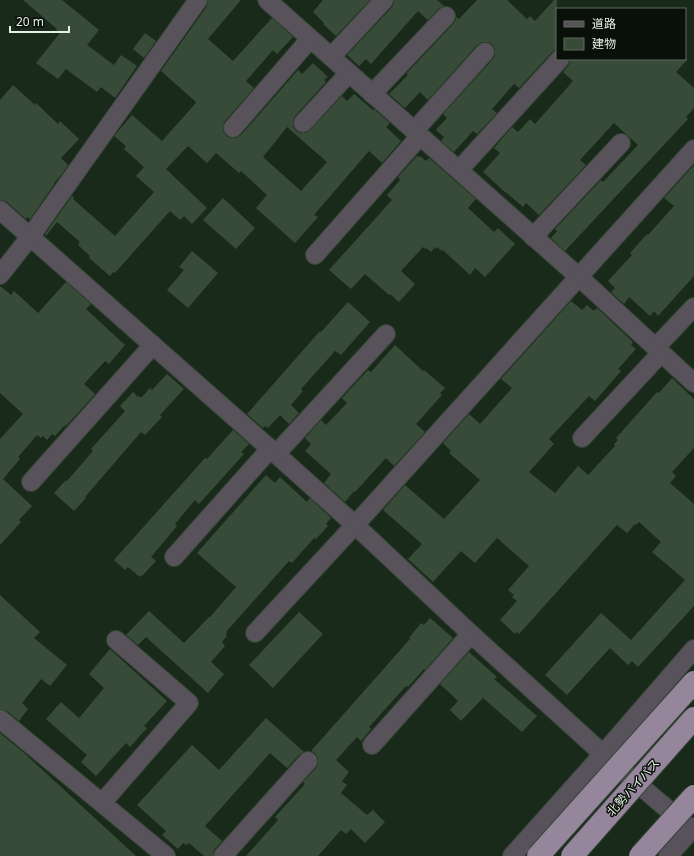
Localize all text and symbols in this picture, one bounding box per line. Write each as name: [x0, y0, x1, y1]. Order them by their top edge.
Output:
scale bar: [10, 8, 69, 34]
legend: [556, 8, 686, 60]
text: 20 m: [16, 13, 44, 30]
text: 道路: [592, 15, 616, 32]
text: 建物: [592, 35, 616, 52]
street label: 北勢バイパス: [603, 755, 663, 819]

